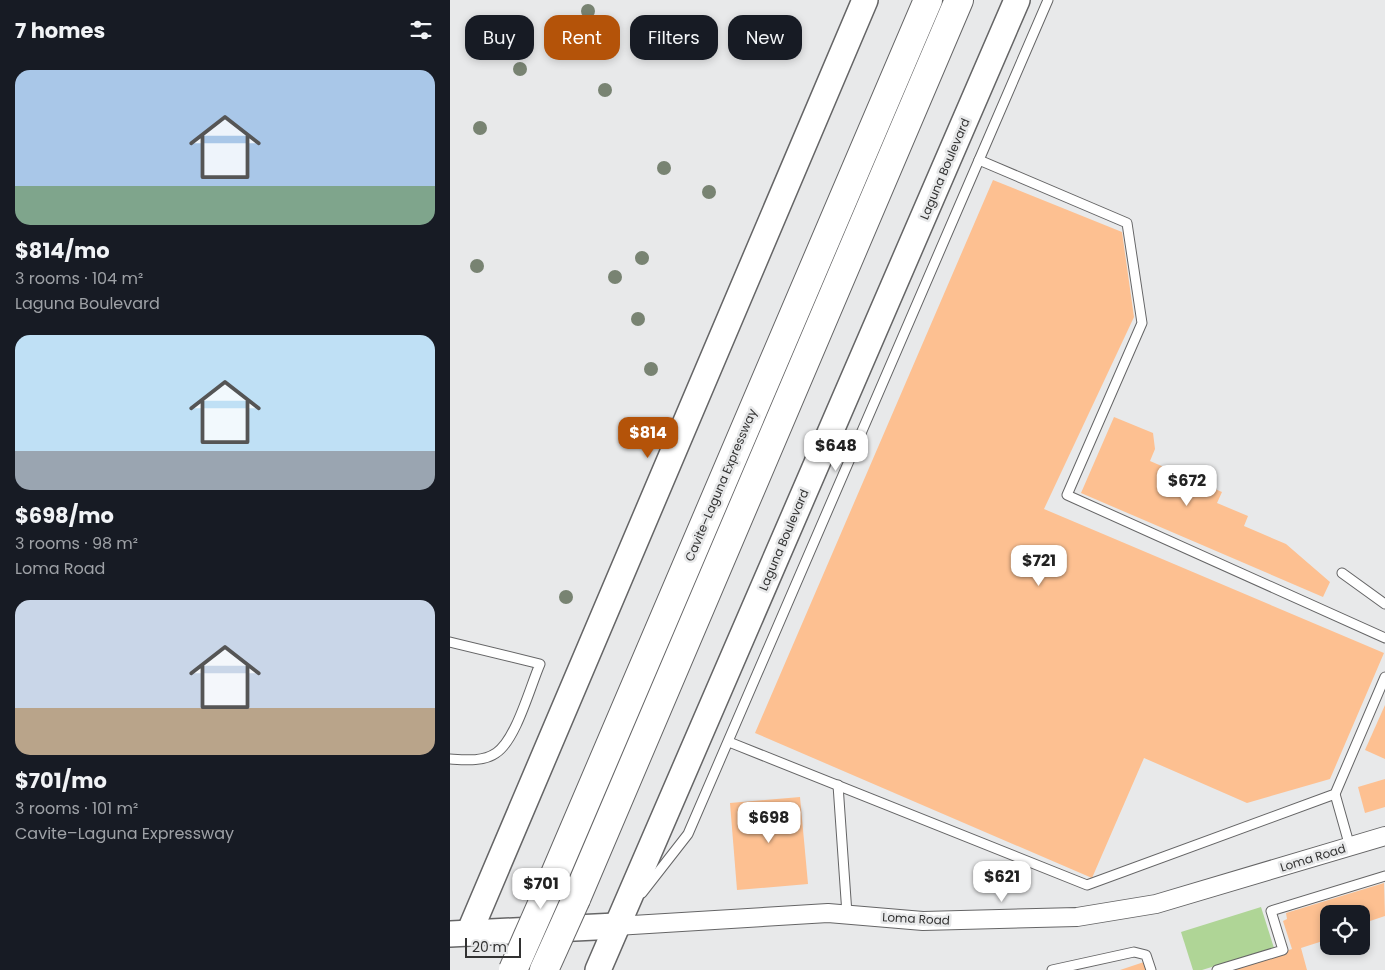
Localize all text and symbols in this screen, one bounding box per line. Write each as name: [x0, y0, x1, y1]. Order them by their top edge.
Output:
chip: Buy: [465, 15, 534, 60]
chip: Rent: [544, 15, 620, 60]
chip: Filters: [630, 15, 718, 60]
chip: New: [728, 15, 802, 60]
text: 7 homes: [15, 16, 105, 45]
icon: filters: [407, 16, 435, 44]
icon: home: [180, 102, 270, 192]
street label: Laguna Boulevard: [915, 115, 974, 222]
text: $814/mo: [15, 236, 110, 265]
text: 3 rooms · 104 m²: [15, 267, 143, 290]
text: Laguna Boulevard: [15, 292, 160, 315]
icon: home: [180, 367, 270, 457]
street label: Cavite–Laguna Expressway: [681, 406, 761, 564]
pin: $814: [618, 416, 678, 459]
text: $814: [629, 421, 667, 444]
pin: $648: [806, 430, 866, 472]
text: $648: [815, 434, 857, 457]
pin: $672: [1157, 464, 1217, 507]
text: $672: [1168, 469, 1206, 492]
street label: Laguna Boulevard: [754, 486, 813, 593]
text: $698/mo: [15, 501, 114, 530]
text: 3 rooms · 98 m²: [15, 532, 138, 555]
pin: $721: [1009, 544, 1069, 587]
text: $721: [1022, 549, 1056, 572]
text: Loma Road: [15, 557, 105, 580]
icon: home: [180, 632, 270, 722]
text: $701/mo: [15, 766, 107, 795]
text: 3 rooms · 101 m²: [15, 797, 138, 820]
pin: $698: [739, 802, 799, 844]
text: $698: [749, 806, 789, 829]
text: Cavite–Laguna Expressway: [15, 822, 234, 845]
street label: Loma Road: [1278, 839, 1348, 876]
pin: $621: [972, 860, 1032, 903]
text: $621: [984, 865, 1020, 888]
pin: $701: [511, 868, 571, 910]
text: $701: [523, 872, 559, 895]
map controls: [1320, 905, 1370, 955]
button: locate: [1320, 905, 1370, 955]
street label: Loma Road: [882, 908, 950, 929]
scale bar: [465, 935, 521, 958]
text: 20 m: [472, 937, 507, 957]

